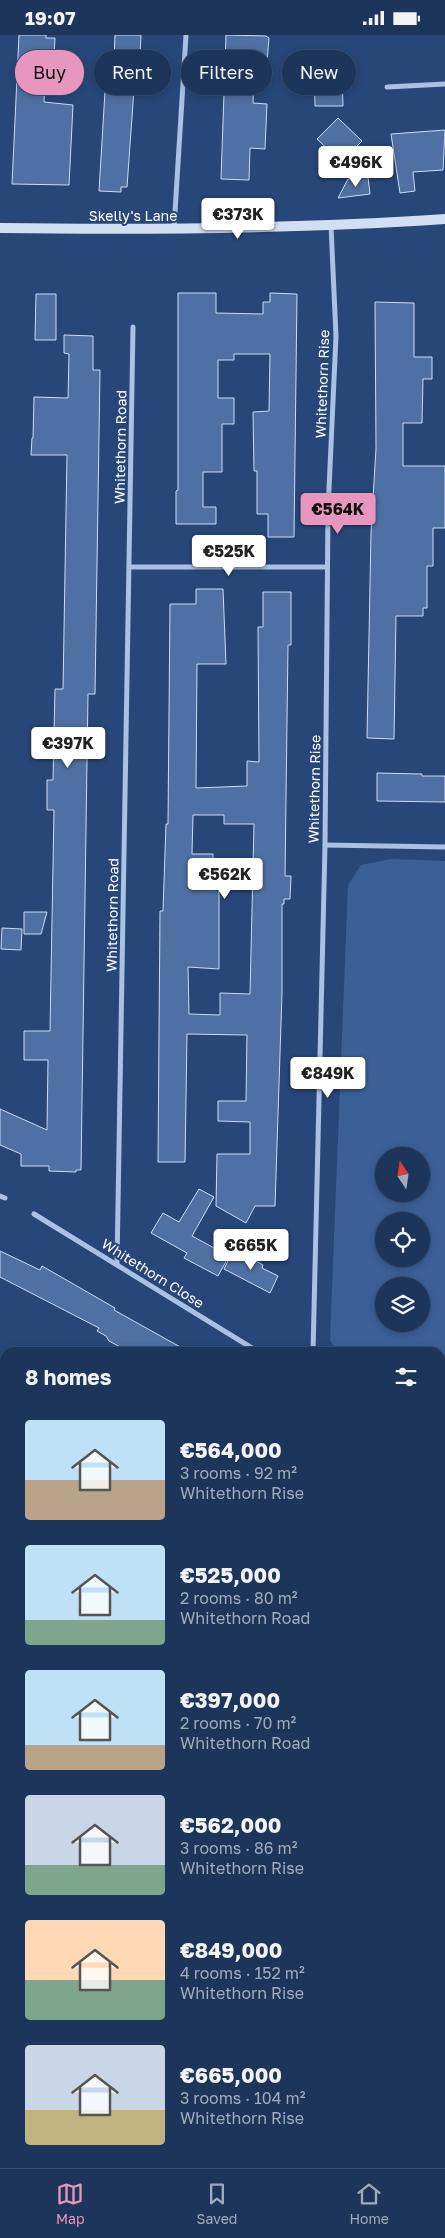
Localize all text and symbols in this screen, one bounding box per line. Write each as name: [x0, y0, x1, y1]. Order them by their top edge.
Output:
text: 19:07: [25, 6, 76, 29]
chip: Buy: [15, 50, 84, 95]
chip: Rent: [94, 50, 171, 95]
chip: Filters: [181, 50, 272, 95]
chip: New: [282, 50, 356, 95]
pin: €496K: [321, 145, 391, 188]
text: €496K: [329, 152, 383, 172]
pin: €373K: [203, 197, 273, 240]
text: €373K: [212, 204, 264, 224]
street label: Skelly's Lane: [89, 207, 177, 224]
street label: Whitethorn Rise: [312, 329, 332, 439]
street label: Whitethorn Road: [111, 390, 129, 504]
pin: €564K: [303, 493, 373, 535]
text: €564K: [312, 499, 364, 519]
pin: €525K: [194, 535, 264, 577]
text: €525K: [203, 541, 255, 561]
pin: €397K: [33, 727, 103, 769]
text: €397K: [42, 733, 94, 753]
street label: Whitethorn Rise: [305, 735, 323, 843]
pin: €562K: [190, 857, 260, 900]
street label: Whitethorn Road: [103, 858, 121, 972]
text: €562K: [199, 864, 251, 884]
pin: €849K: [293, 1057, 363, 1099]
text: €849K: [301, 1063, 355, 1083]
north arrow: [375, 1147, 430, 1203]
map controls: [375, 1147, 430, 1332]
button: locate: [375, 1212, 430, 1267]
pin: €665K: [216, 1229, 286, 1271]
street label: Whitethorn Close: [99, 1235, 207, 1311]
text: €665K: [225, 1235, 277, 1255]
button: layers: [375, 1277, 430, 1332]
icon: filters: [392, 1363, 420, 1391]
text: 8 homes: [25, 1364, 112, 1390]
text: €564,000: [180, 1437, 282, 1463]
icon: home: [65, 1440, 125, 1500]
text: 3 rooms · 92 m²: [180, 1463, 297, 1483]
text: Whitethorn Rise: [180, 1483, 304, 1503]
text: €525,000: [180, 1562, 281, 1588]
icon: home: [65, 1565, 125, 1625]
text: 2 rooms · 80 m²: [180, 1588, 298, 1608]
text: Whitethorn Road: [180, 1608, 310, 1628]
text: €397,000: [180, 1687, 280, 1713]
icon: home: [65, 1690, 125, 1750]
text: 2 rooms · 70 m²: [180, 1713, 296, 1733]
text: Whitethorn Road: [180, 1733, 310, 1753]
text: €562,000: [180, 1812, 281, 1838]
icon: home: [65, 1815, 125, 1875]
text: 3 rooms · 86 m²: [180, 1838, 297, 1858]
text: Whitethorn Rise: [180, 1858, 304, 1878]
text: €849,000: [180, 1937, 282, 1963]
icon: home: [65, 1940, 125, 2000]
text: 4 rooms · 152 m²: [180, 1963, 305, 1983]
text: Whitethorn Rise: [180, 1983, 304, 2003]
text: €665,000: [180, 2062, 282, 2088]
icon: home: [65, 2065, 125, 2125]
text: 3 rooms · 104 m²: [180, 2088, 305, 2108]
text: Whitethorn Rise: [180, 2108, 304, 2128]
tab: Map: [56, 2180, 85, 2227]
tab: Saved: [197, 2180, 237, 2227]
tab: Home: [349, 2180, 389, 2227]

